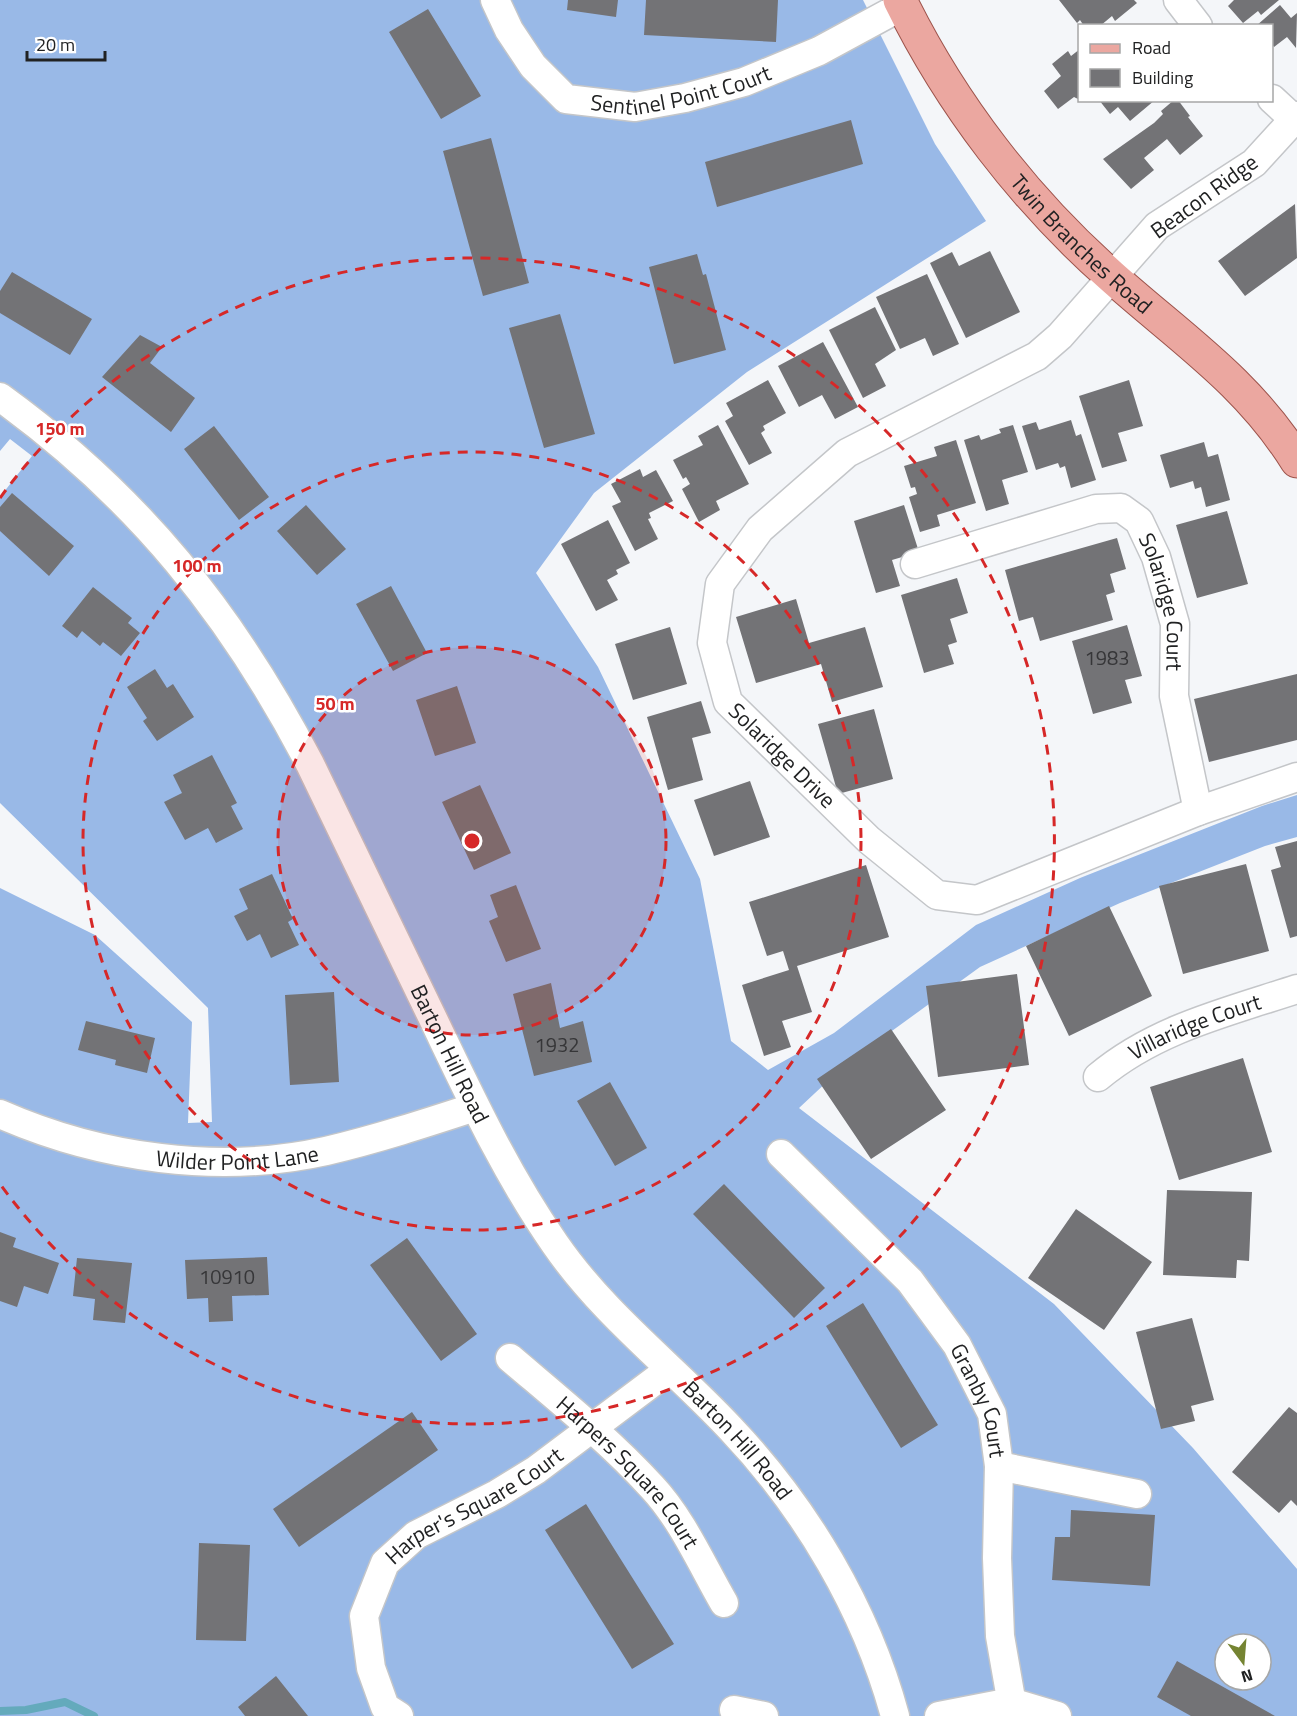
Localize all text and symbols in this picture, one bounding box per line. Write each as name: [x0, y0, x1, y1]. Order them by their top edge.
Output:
scale bar: [27, 24, 105, 62]
legend: [1078, 24, 1273, 102]
text: 20 m: [36, 31, 75, 58]
text: Road: [1132, 34, 1171, 61]
street label: Sentinel Point Court: [589, 56, 776, 124]
text: Building: [1132, 64, 1193, 91]
street label: Beacon Ridge: [1143, 145, 1265, 247]
street label: Twin Branches Road: [1002, 167, 1160, 322]
text: 150 m: [35, 415, 85, 442]
street label: Solaridge Court: [1130, 527, 1192, 671]
text: 100 m: [172, 552, 222, 579]
house number: 1983: [1085, 642, 1129, 673]
text: 50 m: [315, 690, 355, 717]
street label: Solaridge Drive: [721, 694, 844, 816]
centre of rings: [462, 831, 482, 851]
street label: Barton Hill Road: [402, 979, 498, 1129]
street label: Villaridge Court: [1122, 984, 1265, 1068]
house number: 1932: [535, 1029, 579, 1060]
street label: Wilder Point Lane: [154, 1136, 321, 1179]
house number: 10910: [199, 1261, 255, 1292]
street label: Granby Court: [942, 1337, 1015, 1460]
street label: Barton Hill Road: [675, 1373, 801, 1507]
street label: Harpers Square Court: [549, 1387, 708, 1555]
street label: Harper's Square Court: [377, 1438, 570, 1572]
north arrow: [1213, 1632, 1273, 1692]
text: N: [1238, 1663, 1256, 1689]

